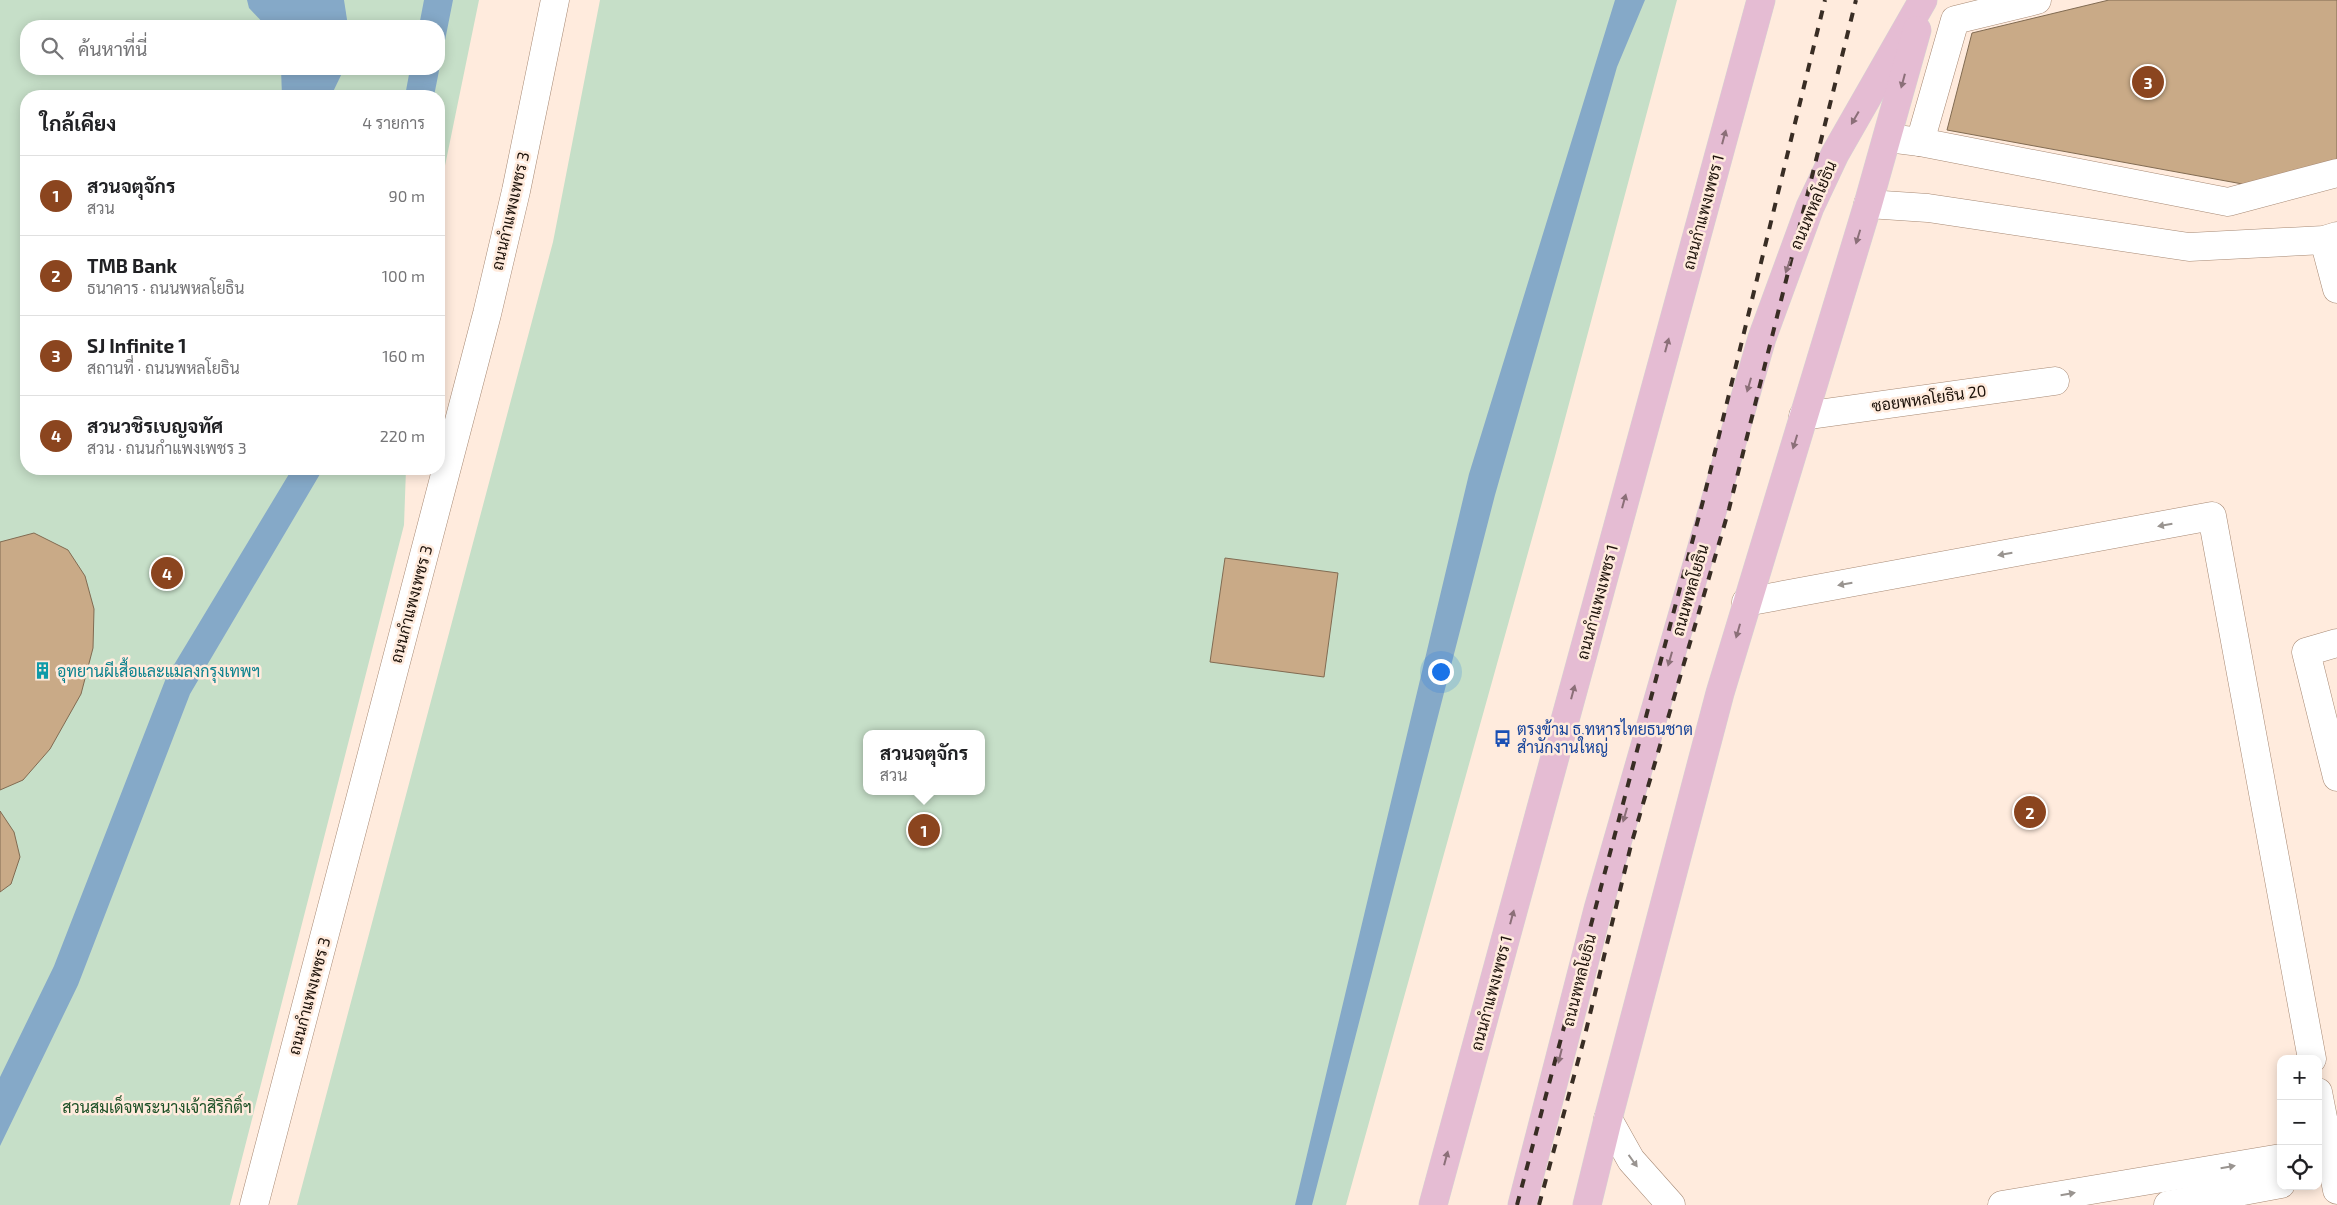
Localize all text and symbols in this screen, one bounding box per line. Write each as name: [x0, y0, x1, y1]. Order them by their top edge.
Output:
search box: [20, 20, 445, 75]
icon: search: [38, 34, 66, 62]
text: ค้นหาที่นี่: [78, 37, 147, 60]
pin: 3: [2132, 63, 2164, 101]
one-way arrow: [1899, 73, 1907, 88]
text: ใกล้เคียง: [40, 110, 116, 135]
one-way arrow: [1851, 112, 1860, 125]
text: 4 รายการ: [362, 113, 425, 132]
one-way arrow: [1720, 130, 1728, 145]
street label: ถนนกำแพงเพชร 3: [487, 150, 532, 272]
street label: ถนนกำแพงเพชร 1: [1678, 152, 1727, 272]
street label: ถนนพหลโยธิน: [1784, 157, 1840, 252]
text: สวนจตุจักร: [87, 174, 175, 197]
text: 1: [53, 186, 59, 205]
text: 90 m: [389, 186, 425, 205]
text: สวน: [87, 198, 115, 217]
one-way arrow: [1854, 229, 1862, 244]
text: TMB Bank: [87, 254, 177, 277]
one-way arrow: [1784, 258, 1791, 273]
text: 2: [51, 266, 61, 285]
text: 100 m: [382, 266, 425, 285]
text: ธนาคาร · ถนนพหลโยธิน: [87, 278, 244, 297]
text: SJ Infinite 1: [87, 334, 186, 357]
one-way arrow: [1663, 337, 1671, 352]
text: 3: [51, 346, 61, 365]
text: 160 m: [382, 346, 425, 365]
text: สถานที่ · ถนนพหลโยธิน: [87, 358, 240, 377]
one-way arrow: [1744, 378, 1752, 393]
street label: ซอยพหลโยธิน 20: [1870, 379, 1988, 415]
text: สวนวชิรเบญจทัศ: [87, 414, 223, 437]
text: 4: [51, 426, 61, 445]
text: 220 m: [380, 426, 425, 445]
one-way arrow: [1791, 435, 1799, 450]
text: สวน · ถนนกำแพงเพชร 3: [87, 438, 247, 457]
one-way arrow: [1621, 494, 1629, 509]
one-way arrow: [2156, 521, 2172, 529]
street label: ถนนพหลโยธิน: [1666, 541, 1712, 638]
street label: ถนนกำแพงเพชร 1: [1572, 542, 1621, 662]
street label: ถนนกำแพงเพชร 3: [386, 543, 435, 665]
one-way arrow: [1996, 551, 2012, 559]
pin: 4: [151, 554, 183, 592]
one-way arrow: [1837, 580, 1853, 588]
one-way arrow: [1734, 624, 1742, 639]
one-way arrow: [1665, 651, 1673, 666]
place label: อุทยานผีเสื้อและแมลงกรุงเทพฯ: [57, 657, 260, 683]
your location: [1428, 659, 1454, 685]
building icon: อุทยานผีเสื้อและแมลงกรุงเทพฯ: [33, 661, 53, 681]
one-way arrow: [1569, 685, 1577, 700]
place label: ตรงข้าม ธ.ทหารไทยธนชาต สำนักงานใหญ่: [1517, 718, 1693, 757]
bus stop icon: ตรงข้าม ธ.ทหารไทยธนชาต สำนักงานใหญ่: [1493, 728, 1513, 748]
popup: [863, 730, 985, 795]
text: สวนจตุจักร: [880, 741, 968, 764]
text: สวน: [880, 765, 907, 784]
pin: 2: [2014, 793, 2046, 831]
one-way arrow: [1620, 808, 1628, 823]
pin: 1: [908, 811, 940, 849]
one-way arrow: [1508, 909, 1516, 924]
street label: ถนนพหลโยธิน: [1557, 931, 1599, 1028]
street label: ถนนกำแพงเพชร 1: [1466, 933, 1515, 1053]
street label: ถนนกำแพงเพชร 3: [284, 935, 333, 1057]
one-way arrow: [1556, 1049, 1564, 1064]
map controls: [2277, 1055, 2322, 1190]
button: +: [2277, 1055, 2322, 1100]
park label: สวนสมเด็จพระนางเจ้าสิริกิติ์ฯ: [62, 1093, 252, 1116]
button: −: [2277, 1100, 2322, 1145]
button: locate: [2277, 1145, 2322, 1190]
one-way arrow: [1442, 1150, 1450, 1166]
one-way arrow: [1628, 1154, 1638, 1168]
one-way arrow: [2220, 1162, 2236, 1170]
one-way arrow: [2060, 1190, 2076, 1198]

